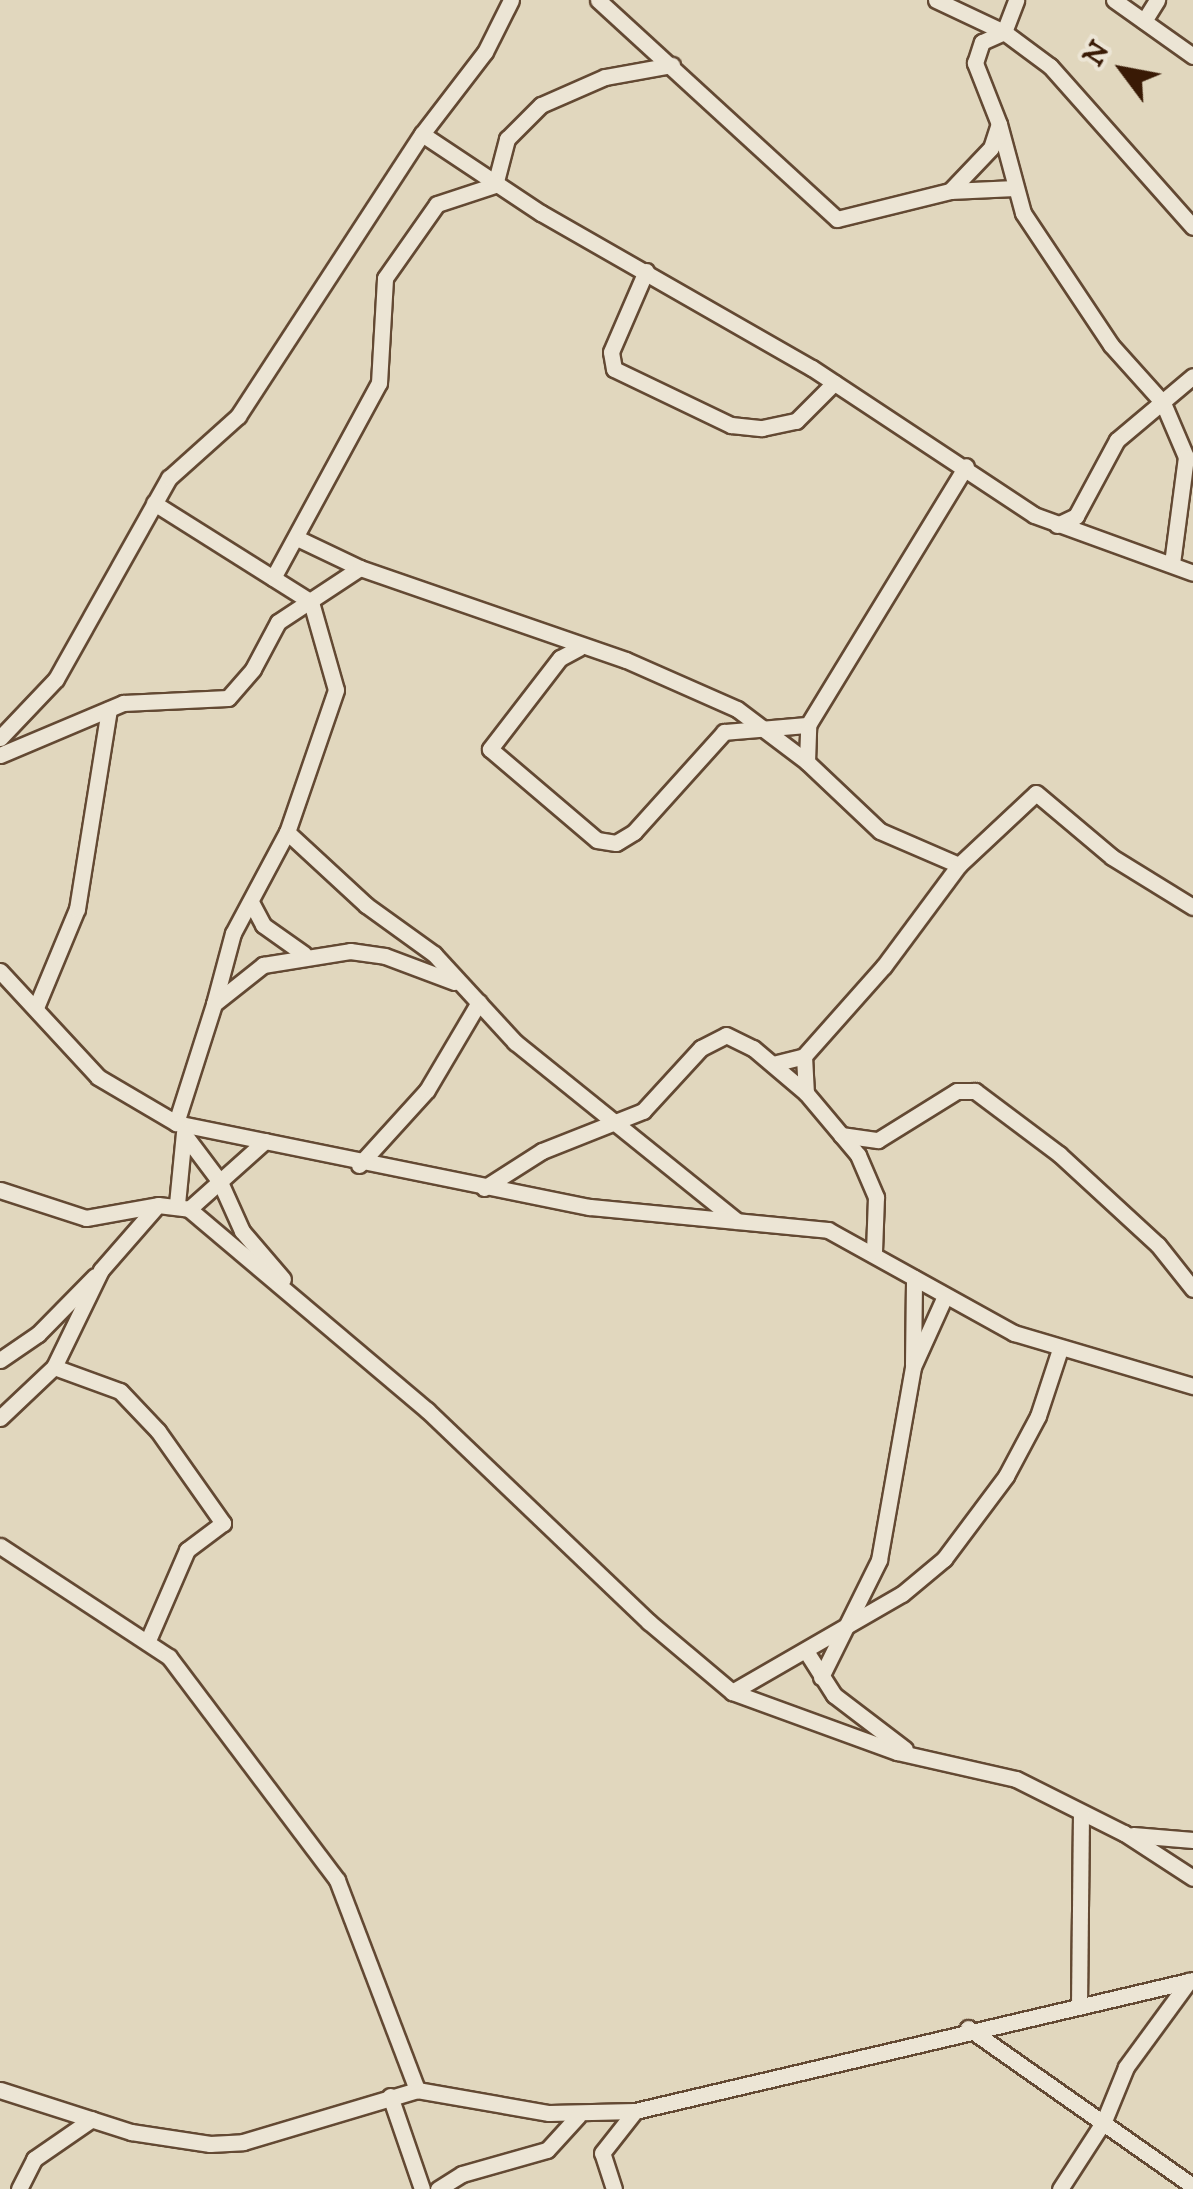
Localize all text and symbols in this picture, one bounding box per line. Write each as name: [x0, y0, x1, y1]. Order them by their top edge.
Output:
north arrow: [1073, 20, 1173, 120]
text: N: [1076, 35, 1118, 73]

